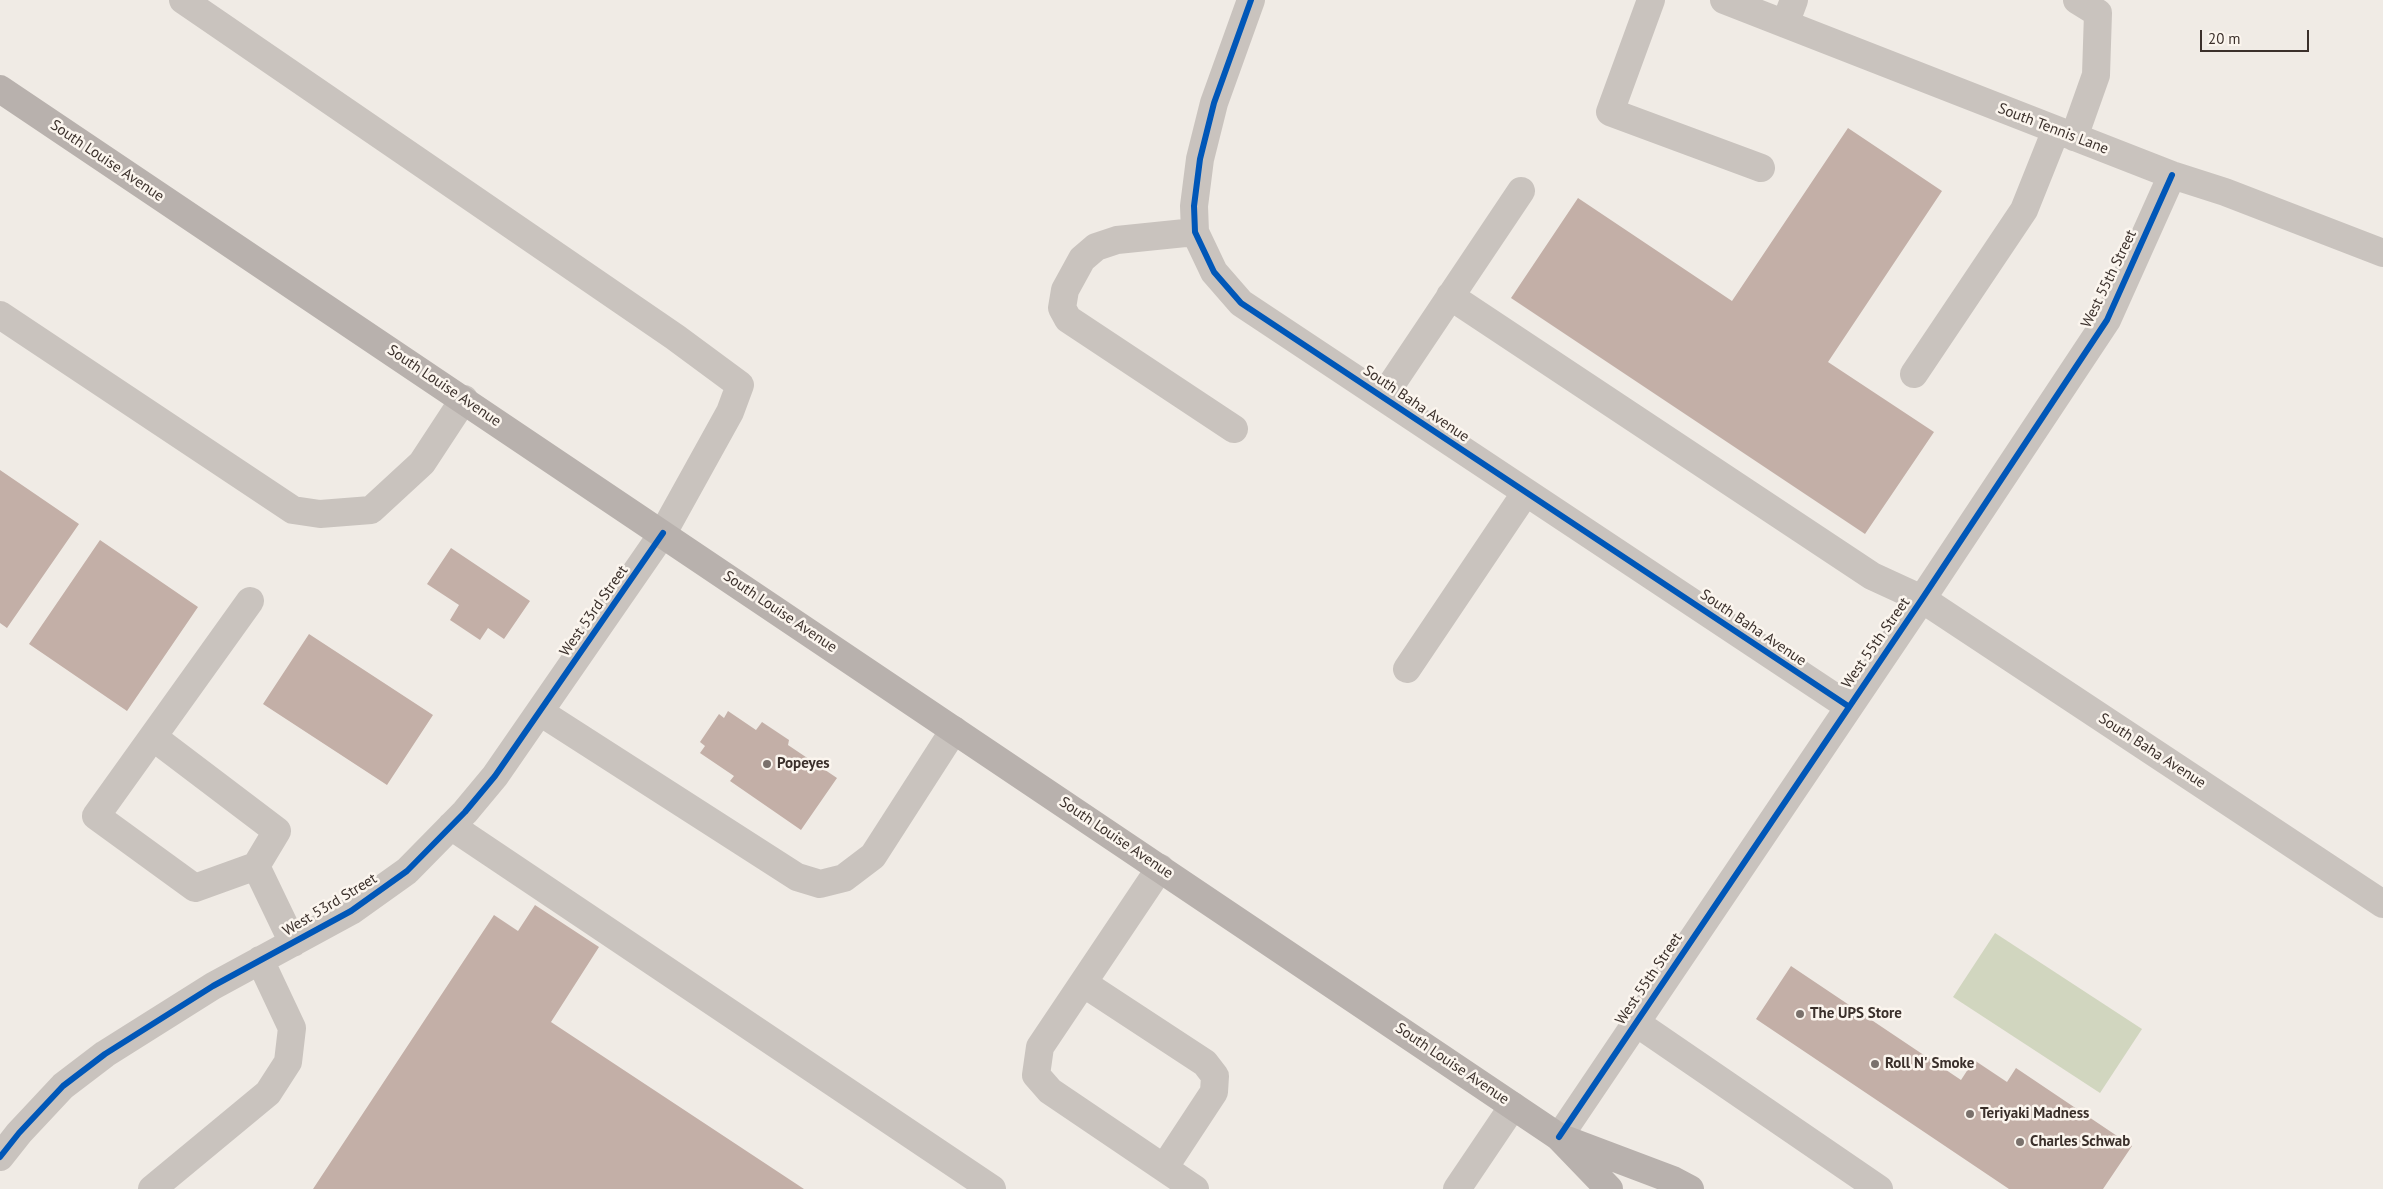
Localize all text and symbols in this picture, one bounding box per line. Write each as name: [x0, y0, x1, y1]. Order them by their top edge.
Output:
scale bar: [2203, 20, 2312, 52]
text: 20 m: [2208, 29, 2241, 48]
street label: South Tennis Lane: [1995, 100, 2111, 158]
street label: South Louise Avenue: [47, 116, 167, 206]
street label: West 55th Street: [2078, 227, 2140, 331]
street label: South Louise Avenue: [384, 341, 504, 431]
street label: South Baha Avenue: [1360, 362, 1472, 446]
street label: West 53rd Street: [556, 562, 632, 660]
street label: South Louise Avenue: [720, 567, 840, 657]
street label: South Baha Avenue: [1697, 586, 1809, 670]
street label: West 55th Street: [1838, 594, 1914, 692]
street label: South Baha Avenue: [2095, 710, 2209, 792]
place label: Popeyes: [777, 755, 830, 773]
marker: Popeyes: [761, 758, 773, 770]
street label: South Louise Avenue: [1056, 793, 1176, 883]
street label: West 53rd Street: [280, 870, 380, 940]
street label: West 55th Street: [1612, 930, 1686, 1028]
place label: The UPS Store: [1810, 1005, 1902, 1023]
marker: The UPS Store: [1794, 1008, 1806, 1020]
street label: South Louise Avenue: [1392, 1019, 1512, 1109]
place label: Roll N' Smoke: [1885, 1055, 1974, 1073]
marker: Roll N' Smoke: [1869, 1058, 1881, 1070]
place label: Teriyaki Madness: [1980, 1105, 2089, 1123]
marker: Teriyaki Madness: [1964, 1108, 1976, 1120]
place label: Charles Schwab: [2030, 1133, 2130, 1151]
marker: Charles Schwab: [2014, 1136, 2026, 1148]

